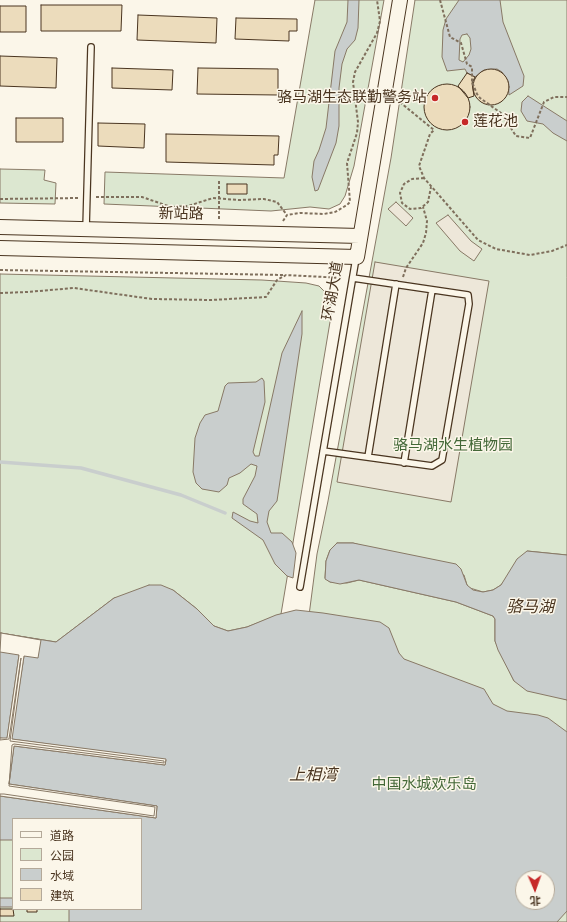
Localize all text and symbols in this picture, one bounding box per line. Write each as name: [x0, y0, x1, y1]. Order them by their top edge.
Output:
place label: 骆马湖生态联勤警务站: [277, 89, 427, 107]
marker: 骆马湖生态联勤警务站: [430, 93, 440, 103]
place label: 莲花池: [473, 113, 518, 131]
marker: 莲花池: [460, 117, 470, 127]
street label: 新站路: [158, 205, 204, 223]
street label: 环湖大道: [319, 260, 347, 322]
park label: 骆马湖水生植物园: [393, 437, 513, 455]
water label: 骆马湖: [506, 597, 554, 617]
water label: 上相湾: [289, 765, 337, 785]
park label: 中国水城欢乐岛: [372, 776, 476, 794]
legend: [12, 818, 142, 910]
text: 道路: [50, 828, 74, 843]
text: 公园: [50, 848, 74, 863]
text: 水域: [50, 868, 74, 883]
north arrow: [515, 870, 555, 910]
text: 建筑: [50, 888, 74, 903]
text: 北: [530, 894, 541, 908]

